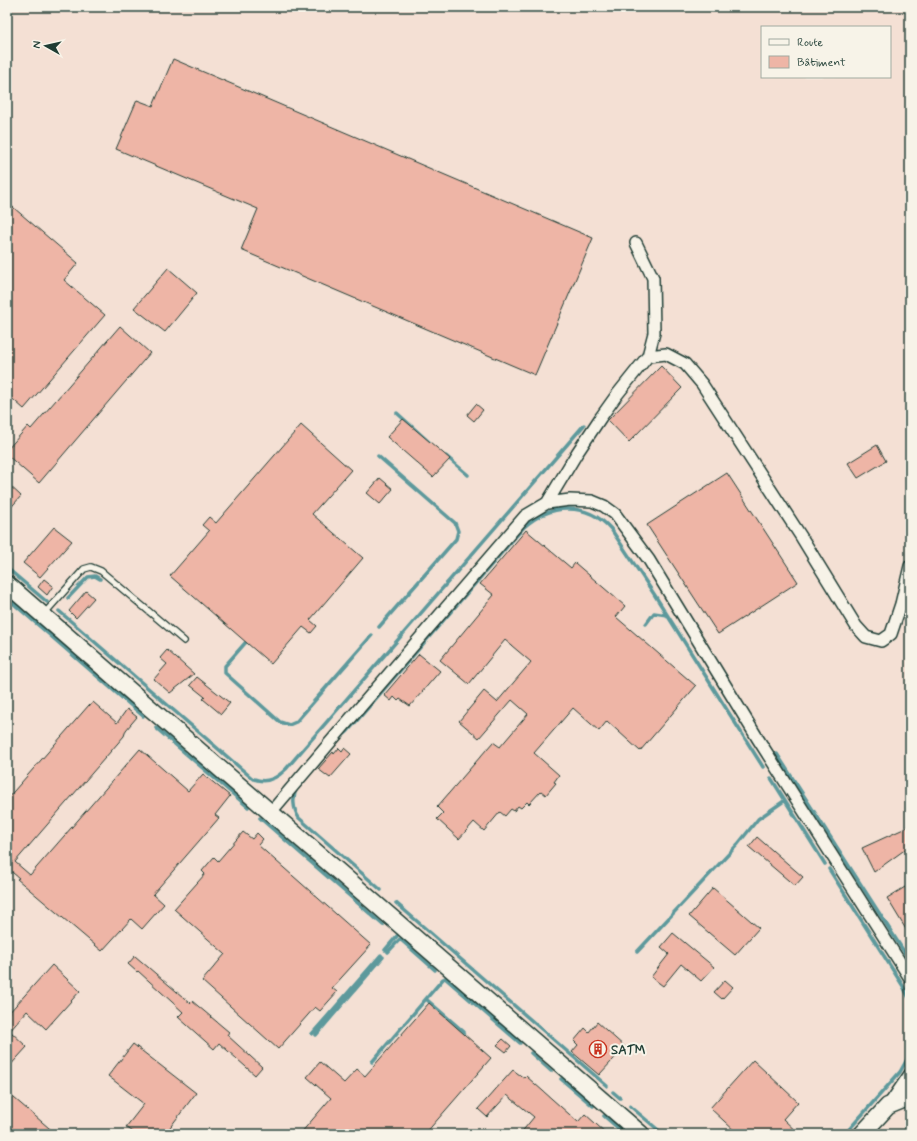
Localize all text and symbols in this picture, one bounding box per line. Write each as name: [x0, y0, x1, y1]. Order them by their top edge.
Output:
north arrow: [26, 26, 66, 66]
legend: [761, 26, 891, 78]
text: Route: [797, 35, 823, 51]
text: N: [30, 40, 45, 49]
text: Bâtiment: [797, 55, 846, 71]
building icon: SATM: [588, 1039, 608, 1059]
place label: SATM: [611, 1042, 646, 1059]

